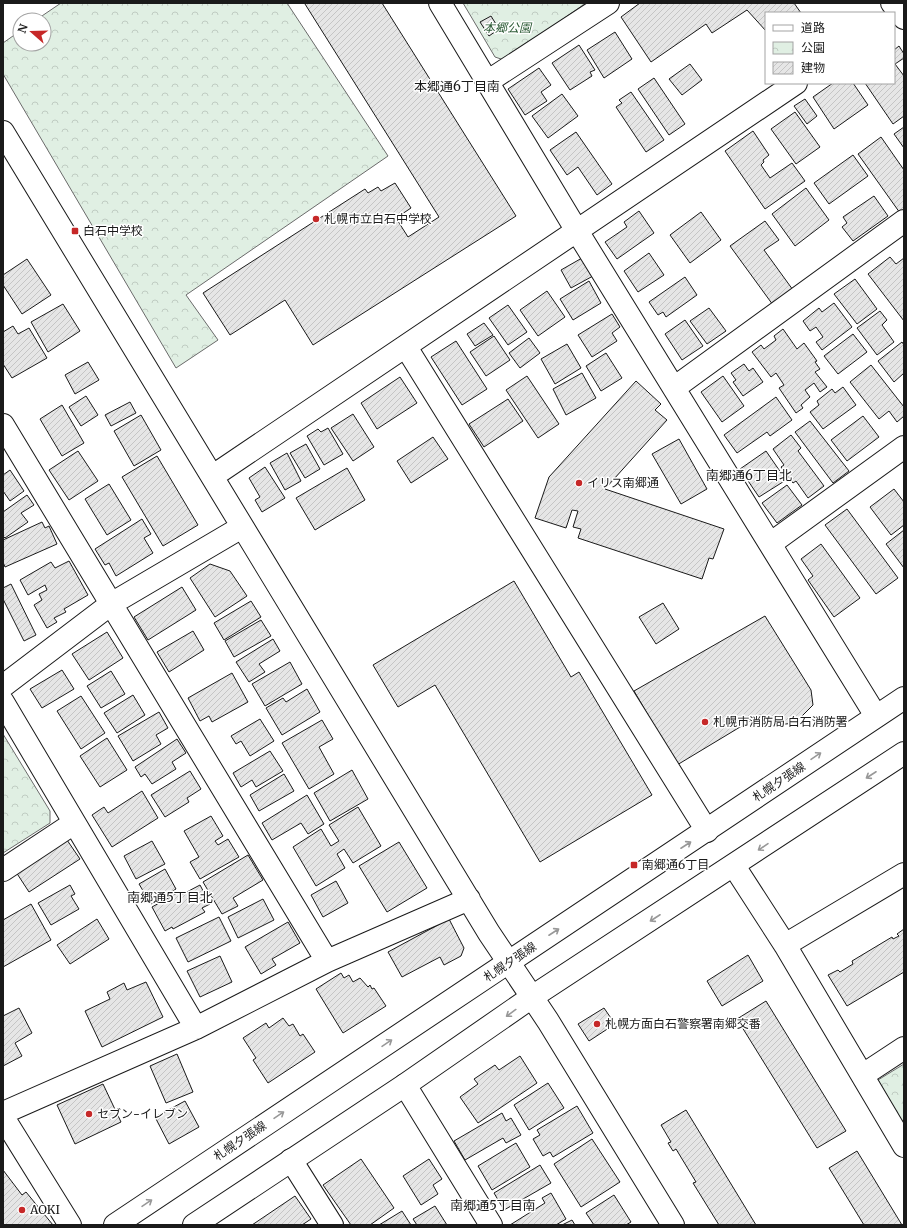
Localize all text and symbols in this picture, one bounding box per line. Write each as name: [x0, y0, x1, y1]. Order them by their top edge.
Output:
north arrow: [12, 12, 52, 52]
legend: [765, 12, 895, 84]
park label: 本郷公園: [483, 20, 533, 35]
text: 道路: [801, 20, 825, 35]
text: N: [15, 22, 31, 35]
text: 公園: [801, 40, 825, 55]
text: 建物: [801, 60, 825, 75]
district label: 本郷通6丁目南: [414, 78, 500, 95]
place label: 札幌市立白石中学校: [324, 211, 432, 226]
marker: 札幌市立白石中学校: [311, 214, 321, 224]
place label: 白石中学校: [83, 223, 143, 238]
marker: 白石中学校: [70, 226, 80, 236]
district label: 南郷通6丁目北: [706, 467, 792, 484]
place label: イリス南郷通: [587, 475, 659, 490]
marker: イリス南郷通: [574, 478, 584, 488]
place label: 札幌市消防局 白石消防署: [713, 714, 848, 729]
marker: 札幌市消防局 白石消防署: [700, 717, 710, 727]
one-way arrow: [811, 752, 822, 760]
street label: 札幌夕張線: [750, 759, 808, 805]
one-way arrow: [866, 771, 877, 779]
one-way arrow: [680, 841, 691, 849]
one-way arrow: [758, 843, 769, 851]
place label: 南郷通6丁目: [642, 857, 709, 872]
marker: 南郷通6丁目: [629, 860, 639, 870]
district label: 南郷通5丁目北: [127, 889, 213, 906]
one-way arrow: [649, 914, 660, 922]
one-way arrow: [548, 928, 559, 936]
street label: 札幌夕張線: [481, 939, 539, 985]
one-way arrow: [506, 1009, 517, 1017]
place label: 札幌方面白石警察署南郷交番: [605, 1016, 761, 1031]
marker: 札幌方面白石警察署南郷交番: [592, 1019, 602, 1029]
one-way arrow: [381, 1039, 392, 1047]
place label: セブン-イレブン: [97, 1106, 188, 1121]
marker: セブン-イレブン: [84, 1109, 94, 1119]
one-way arrow: [273, 1111, 284, 1119]
street label: 札幌夕張線: [211, 1118, 269, 1164]
district label: 南郷通5丁目南: [450, 1197, 536, 1214]
one-way arrow: [141, 1198, 153, 1206]
place label: AOKI: [29, 1202, 60, 1217]
marker: AOKI: [17, 1205, 27, 1215]

